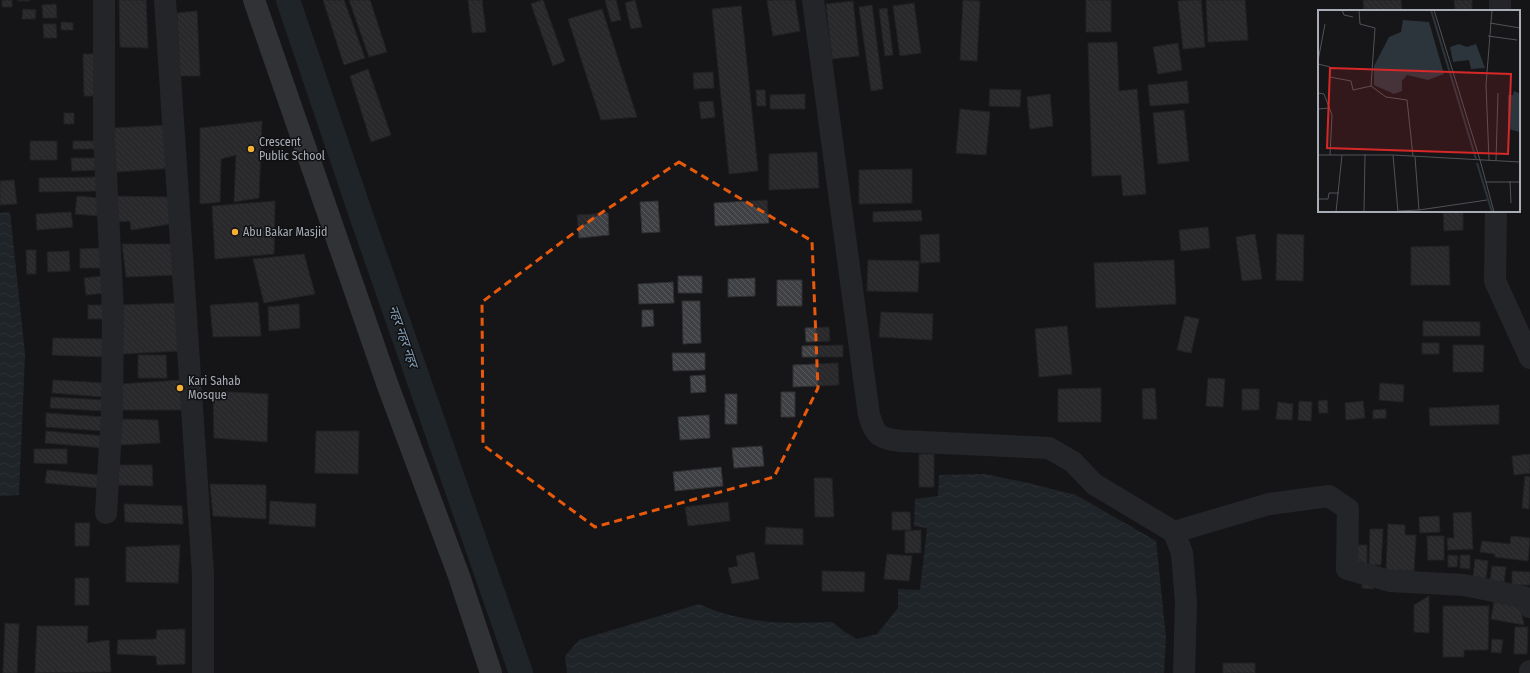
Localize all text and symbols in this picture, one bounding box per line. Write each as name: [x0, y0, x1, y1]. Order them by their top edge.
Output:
inset map: [1318, 10, 1520, 212]
place label: Crescent Public School: [259, 135, 325, 163]
marker: Crescent Public School: [246, 144, 256, 154]
place label: Abu Bakar Masjid: [243, 225, 327, 239]
marker: Abu Bakar Masjid: [230, 227, 240, 237]
water label: नहर नहर नहर: [386, 303, 422, 372]
place label: Kari Sahab Mosque: [188, 374, 241, 402]
marker: Kari Sahab Mosque: [175, 383, 185, 393]

